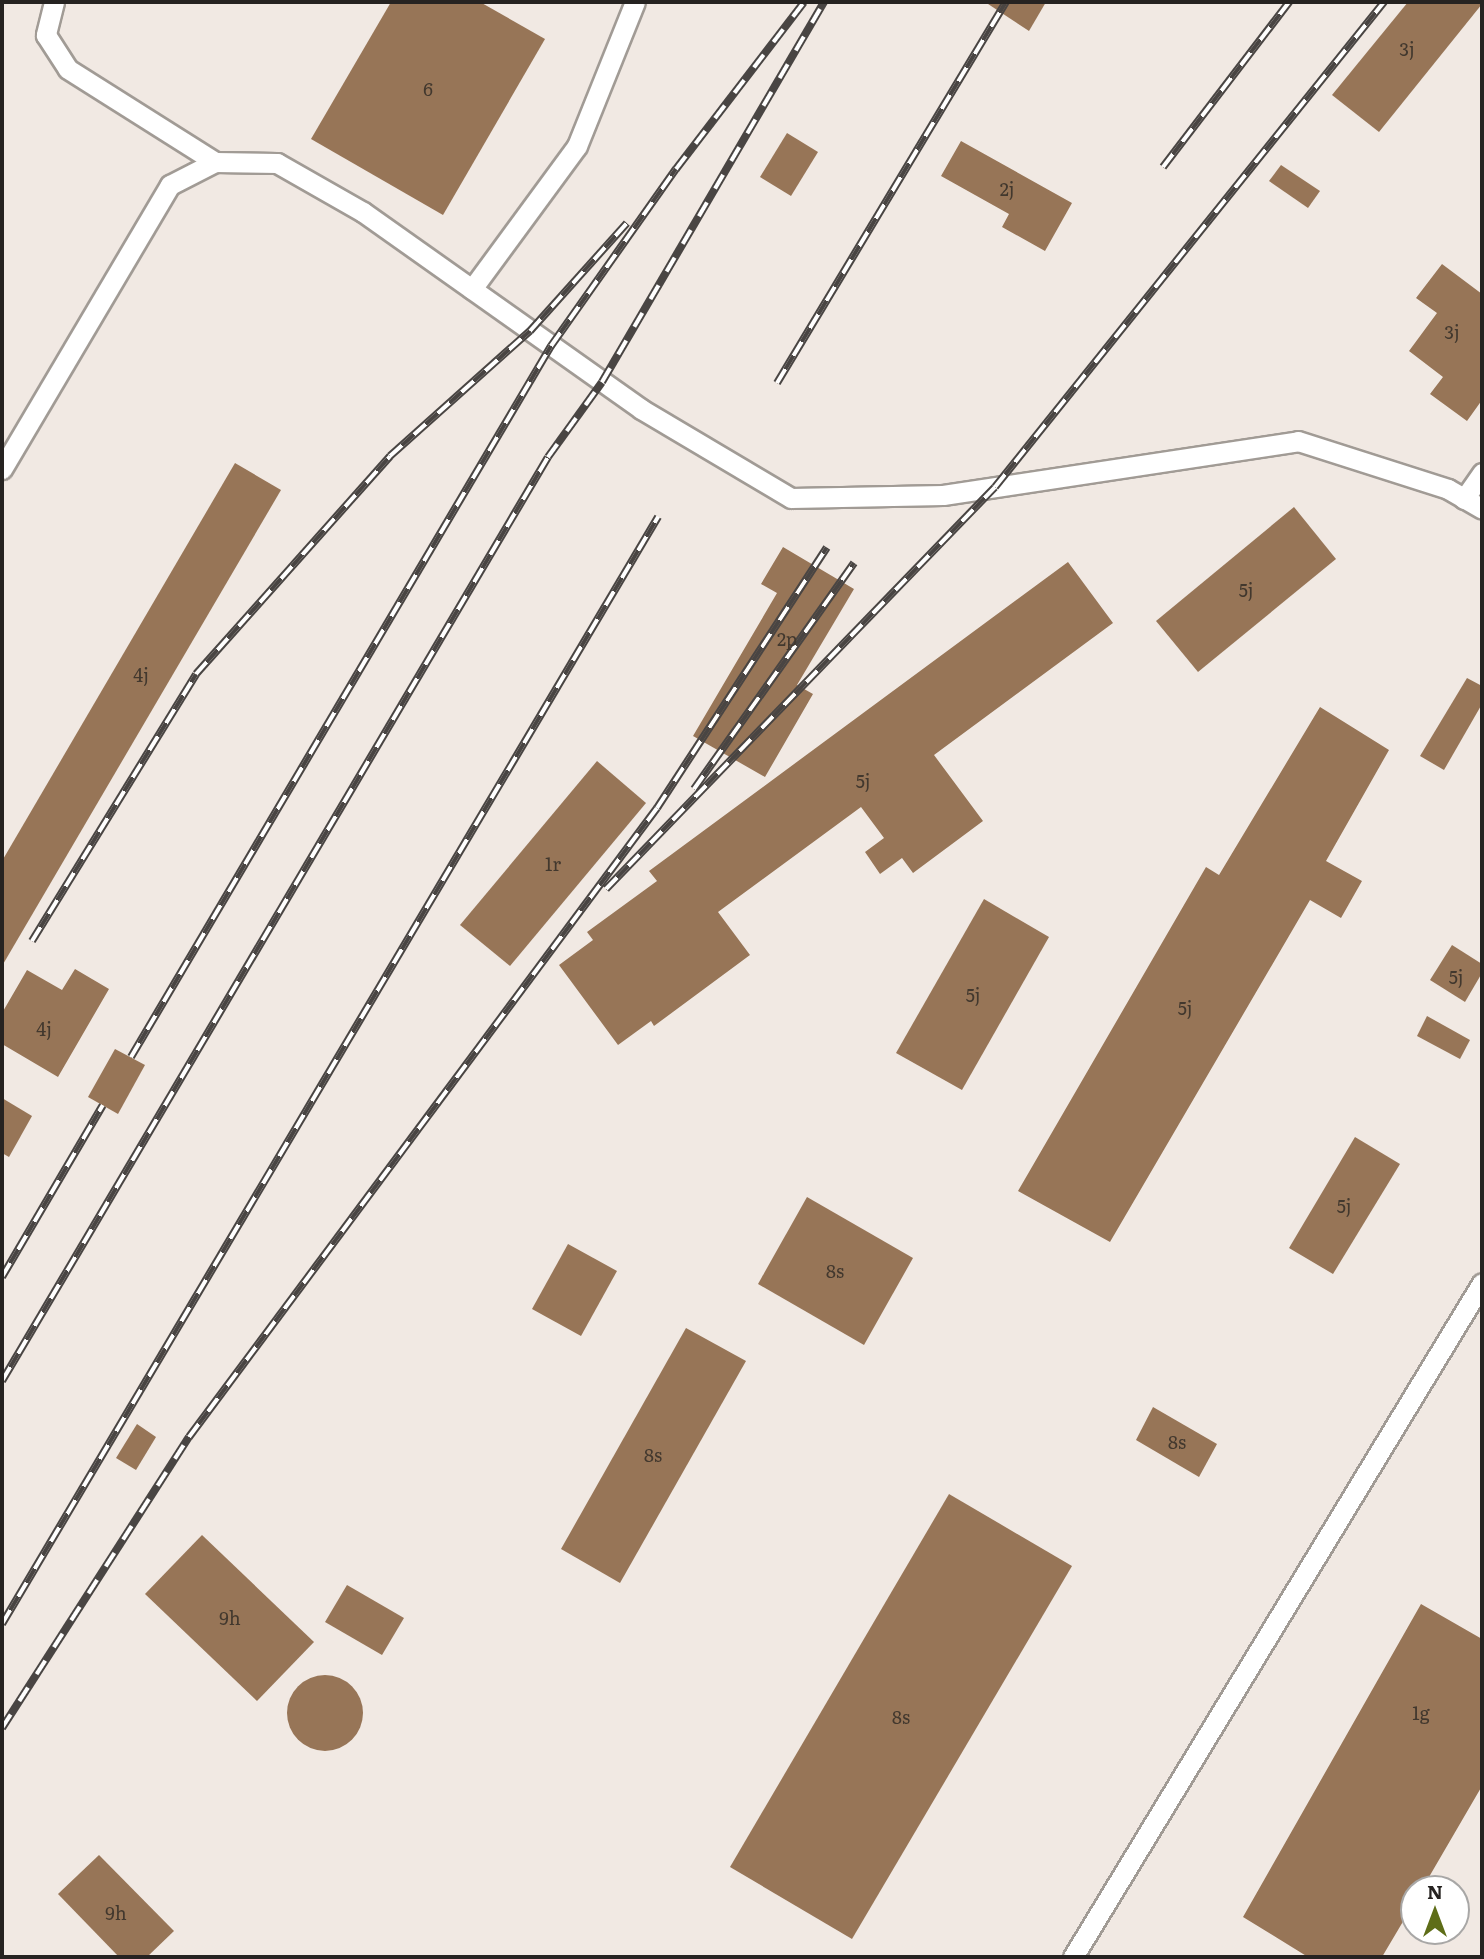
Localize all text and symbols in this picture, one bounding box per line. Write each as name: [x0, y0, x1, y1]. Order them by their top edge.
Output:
house number: 3j: [1399, 38, 1415, 60]
house number: 6: [423, 78, 433, 100]
house number: 2j: [1000, 178, 1014, 200]
house number: 3j: [1444, 321, 1460, 343]
house number: 5j: [1239, 579, 1253, 601]
house number: 2p: [777, 628, 797, 650]
house number: 4j: [133, 664, 149, 686]
house number: 5j: [856, 770, 870, 792]
house number: 1r: [545, 853, 561, 875]
house number: 5j: [1449, 966, 1463, 988]
house number: 5j: [966, 984, 980, 1006]
house number: 5j: [1178, 997, 1192, 1019]
house number: 4j: [36, 1018, 52, 1040]
house number: 5j: [1337, 1195, 1351, 1217]
house number: 8s: [826, 1260, 844, 1282]
house number: 8s: [1168, 1431, 1186, 1453]
house number: 8s: [644, 1444, 662, 1466]
house number: 9h: [219, 1607, 241, 1629]
house number: 1g: [1412, 1702, 1430, 1724]
house number: 8s: [892, 1706, 910, 1728]
north arrow: [1400, 1875, 1470, 1945]
text: N: [1427, 1877, 1443, 1905]
house number: 9h: [105, 1902, 127, 1924]

